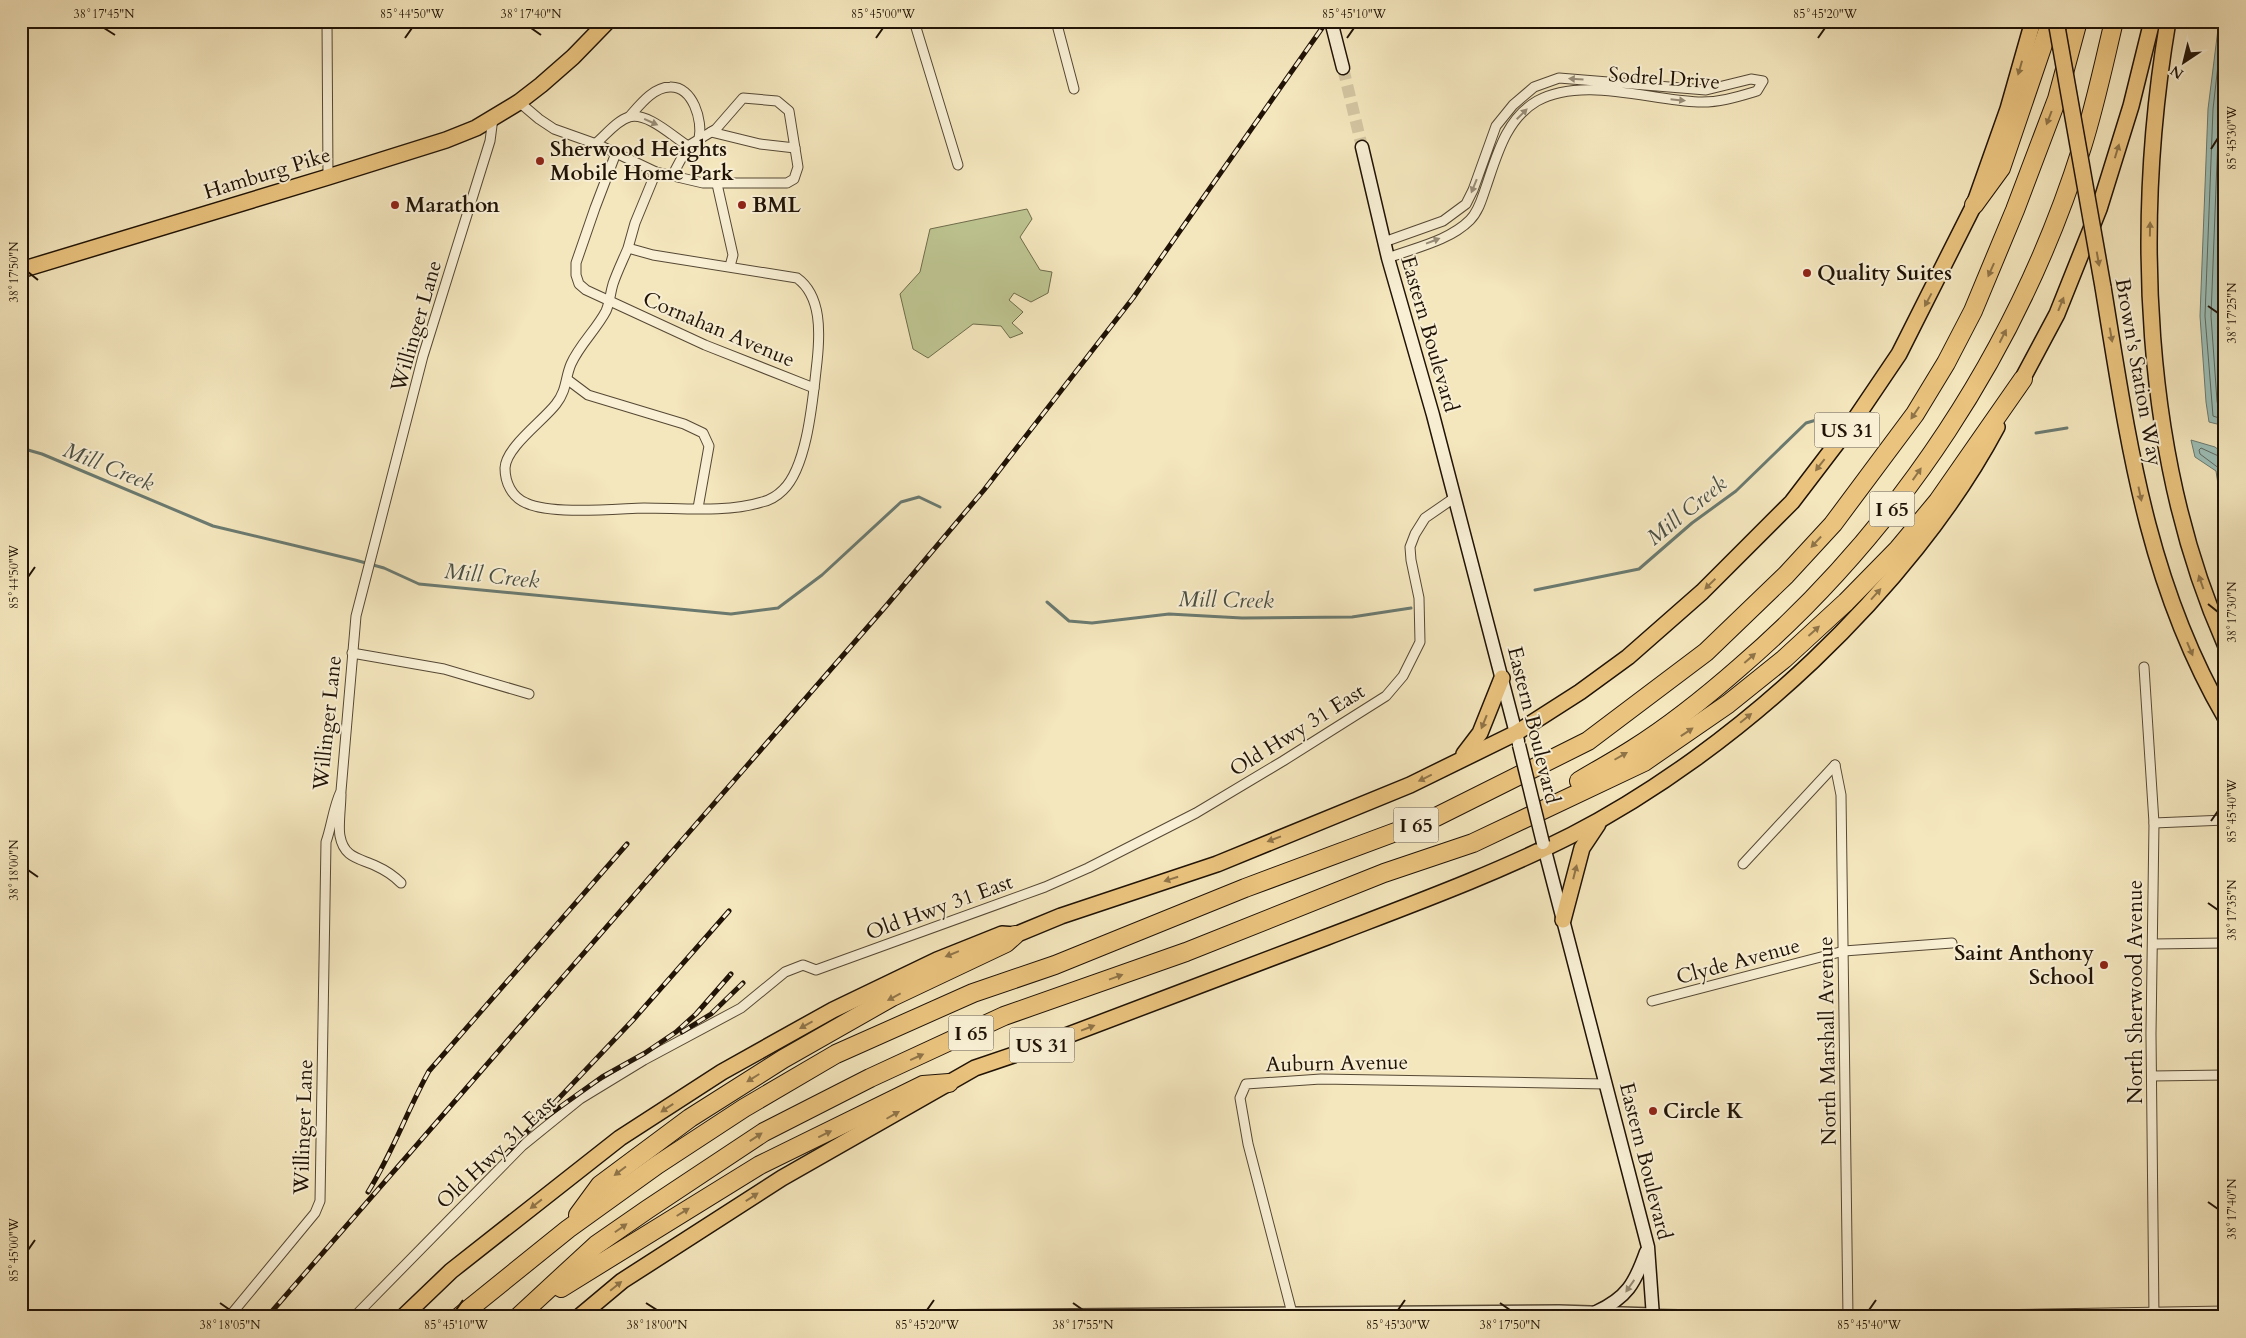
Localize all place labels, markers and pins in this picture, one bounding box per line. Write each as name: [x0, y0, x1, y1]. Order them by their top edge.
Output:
place label: Sherwood Heights Mobile Home Park: [550, 135, 734, 188]
marker: Sherwood Heights Mobile Home Park: [534, 155, 546, 167]
place label: Marathon: [405, 191, 500, 220]
place label: BML: [752, 191, 802, 220]
marker: Marathon: [389, 199, 401, 211]
marker: BML: [736, 199, 748, 211]
place label: Quality Suites: [1817, 259, 1952, 288]
marker: Quality Suites: [1801, 267, 1813, 279]
place label: Saint Anthony School: [1954, 939, 2094, 992]
marker: Saint Anthony School: [2098, 959, 2110, 971]
place label: Circle K: [1663, 1097, 1743, 1126]
marker: Circle K: [1647, 1105, 1659, 1117]

